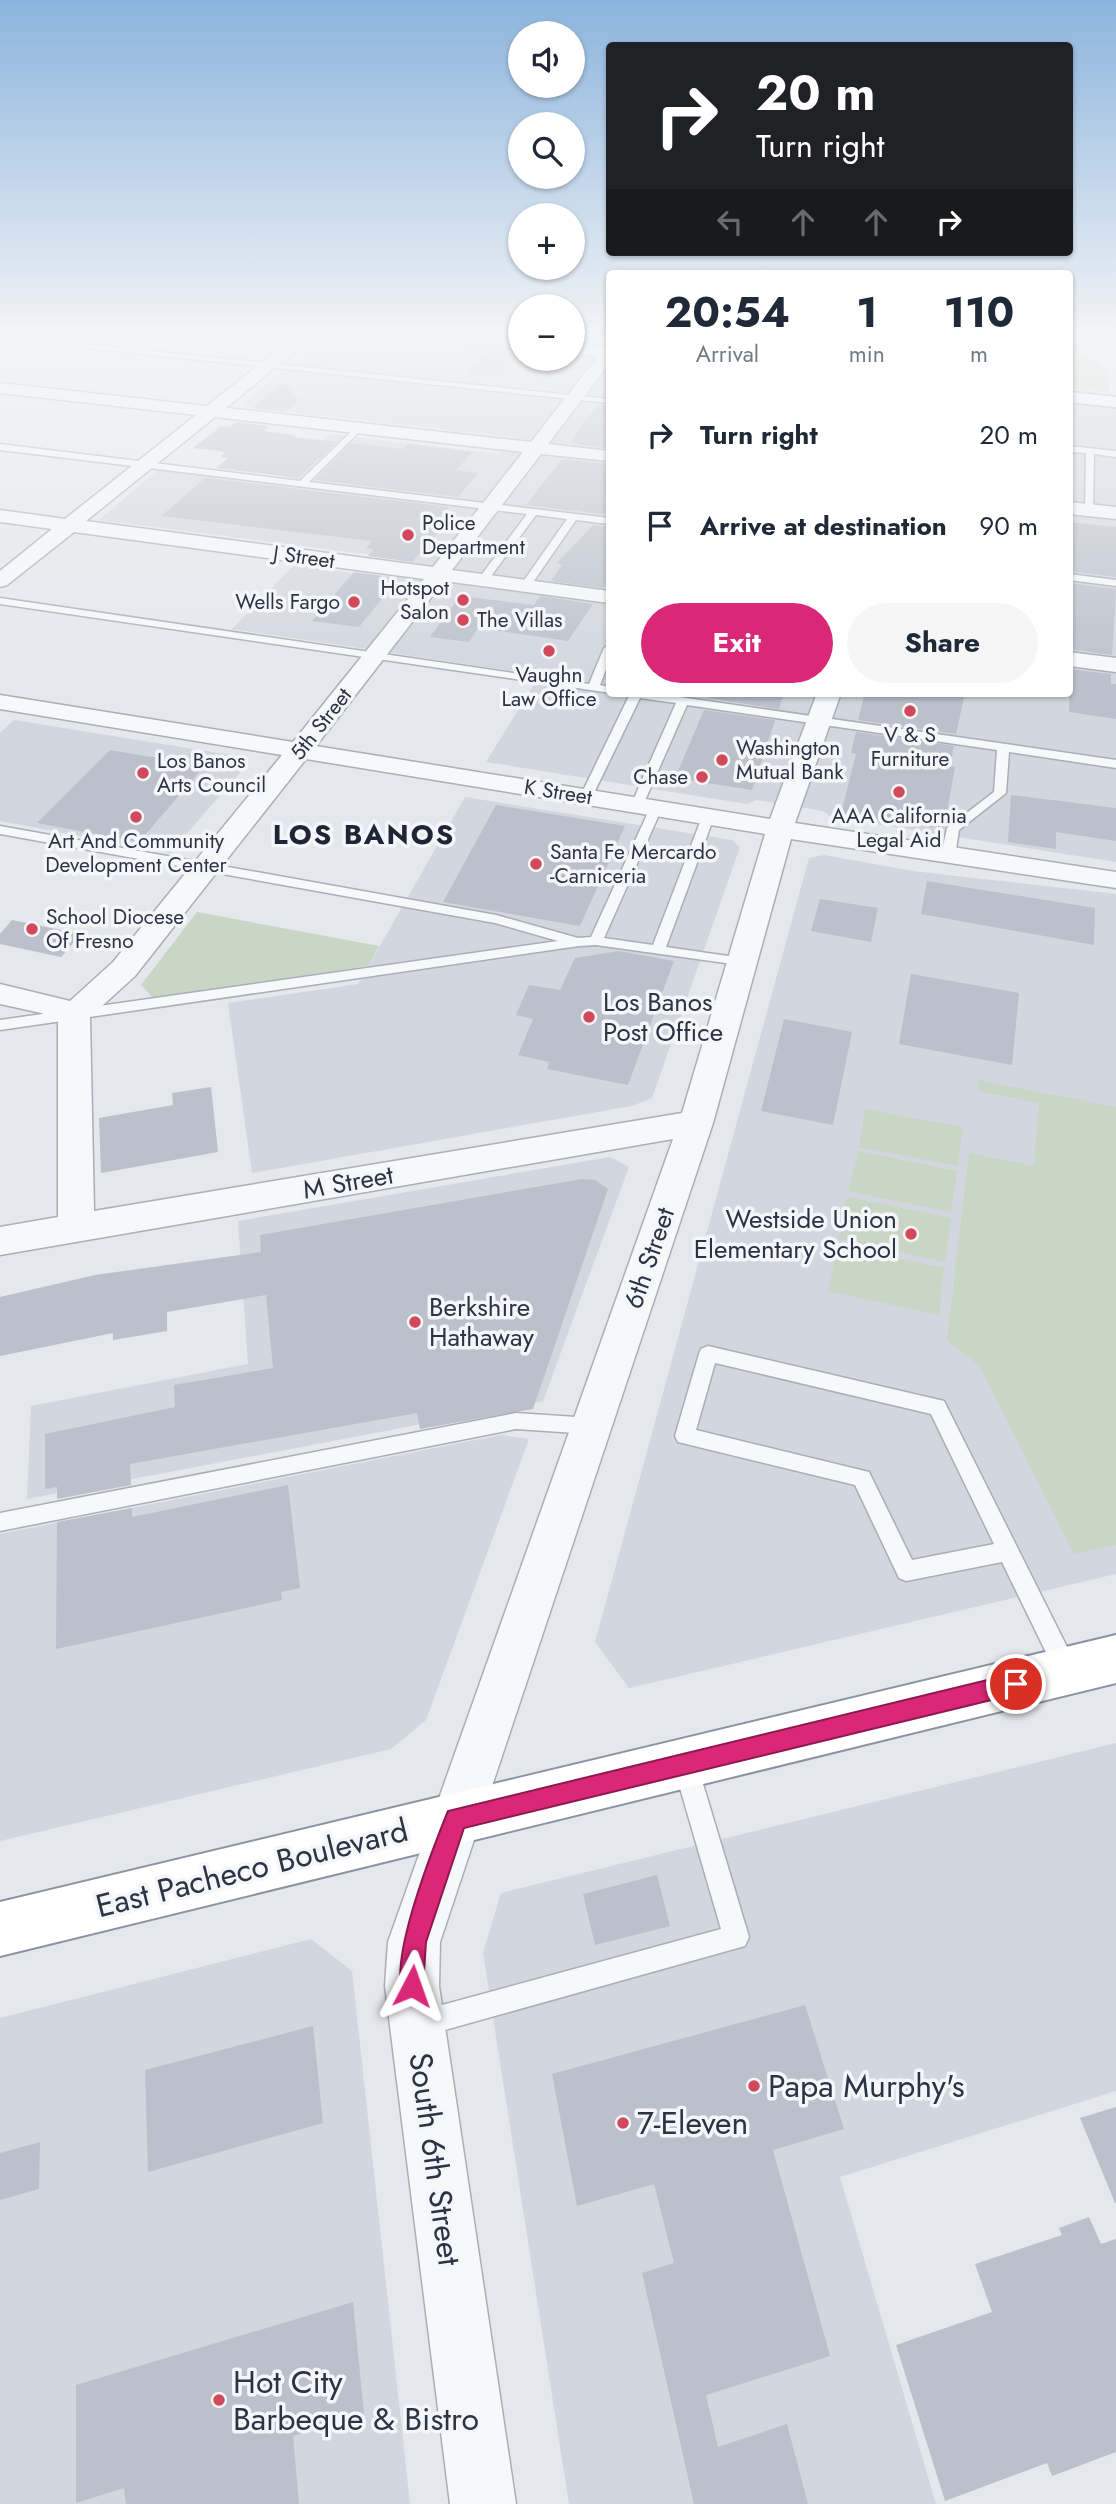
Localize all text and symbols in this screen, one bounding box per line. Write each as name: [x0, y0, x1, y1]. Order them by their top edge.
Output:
map controls: [508, 21, 585, 371]
button: sound: [508, 21, 585, 98]
text: 20 m: [756, 58, 875, 128]
icon: right: [641, 70, 732, 161]
button: search: [508, 112, 585, 189]
text: Turn right: [756, 123, 885, 169]
button: +: [508, 203, 585, 280]
icon: left: [711, 203, 749, 241]
icon: ahead: [784, 203, 822, 241]
icon: ahead: [857, 203, 895, 241]
icon: right: [930, 203, 968, 241]
text: 20:54: [665, 282, 790, 343]
text: 1: [856, 282, 878, 343]
text: 110: [944, 282, 1014, 343]
button: −: [508, 294, 585, 371]
text: Arrival: [696, 337, 759, 371]
text: min: [849, 337, 885, 371]
text: m: [970, 337, 988, 371]
icon: right: [641, 416, 679, 454]
text: Turn right: [700, 416, 818, 454]
text: 20 m: [980, 416, 1038, 454]
icon: arrive: [641, 507, 679, 545]
text: Arrive at destination: [700, 507, 947, 545]
text: 90 m: [979, 507, 1038, 545]
place label: Police Department: [422, 508, 525, 562]
marker: Police Department: [400, 527, 416, 543]
street label: J Street: [269, 537, 337, 576]
place label: Hotspot Salon: [381, 573, 449, 627]
place label: Wells Fargo: [235, 587, 340, 617]
marker: Hotspot Salon: [455, 592, 471, 608]
marker: Wells Fargo: [346, 594, 362, 610]
button: Exit: [641, 603, 833, 683]
button: Share: [847, 603, 1038, 683]
place label: The Villas: [477, 605, 562, 635]
marker: The Villas: [455, 612, 471, 628]
marker: Vaughn Law Office: [541, 643, 557, 659]
place label: Vaughn Law Office: [502, 660, 597, 714]
street label: 5th Street: [283, 682, 359, 766]
marker: V & S Furniture: [902, 703, 918, 719]
place label: V & S Furniture: [871, 720, 949, 774]
place label: Washington Mutual Bank: [736, 733, 844, 787]
place label: Los Banos Arts Council: [157, 746, 266, 800]
marker: Washington Mutual Bank: [714, 752, 730, 768]
place label: Chase: [633, 762, 688, 792]
marker: Los Banos Arts Council: [135, 765, 151, 781]
marker: Chase: [694, 769, 710, 785]
street label: K Street: [522, 772, 594, 812]
marker: AAA California Legal Aid: [891, 784, 907, 800]
place label: AAA California Legal Aid: [831, 801, 967, 855]
marker: Art And Community Development Center: [128, 809, 144, 825]
district label: LOS BANOS: [273, 814, 455, 855]
place label: Art And Community Development Center: [45, 826, 228, 880]
place label: Santa Fe Mercardo -Carniceria: [550, 837, 717, 891]
marker: Santa Fe Mercardo -Carniceria: [528, 856, 544, 872]
place label: School Diocese Of Fresno: [46, 902, 184, 956]
marker: School Diocese Of Fresno: [24, 921, 40, 937]
place label: Los Banos Post Office: [603, 983, 723, 1051]
marker: Los Banos Post Office: [581, 1009, 597, 1025]
street label: M Street: [300, 1155, 397, 1209]
place label: Westside Union Elementary School: [694, 1200, 897, 1268]
street label: 6th Street: [614, 1202, 684, 1314]
marker: Westside Union Elementary School: [903, 1226, 919, 1242]
place label: Berkshire Hathaway: [429, 1288, 534, 1356]
marker: Berkshire Hathaway: [407, 1314, 423, 1330]
pin: [986, 1654, 1046, 1714]
icon: arrive: [997, 1665, 1035, 1703]
street label: East Pacheco Boulevard: [91, 1807, 413, 1929]
position arrow: [375, 1949, 449, 2023]
street label: South 6th Street: [397, 2049, 473, 2269]
place label: Papa Murphy's: [768, 2063, 965, 2109]
marker: Papa Murphy's: [746, 2078, 762, 2094]
place label: 7-Eleven: [637, 2100, 748, 2146]
marker: 7-Eleven: [615, 2115, 631, 2131]
place label: Hot City Barbeque & Bistro: [233, 2359, 479, 2442]
marker: Hot City Barbeque & Bistro: [211, 2392, 227, 2408]

